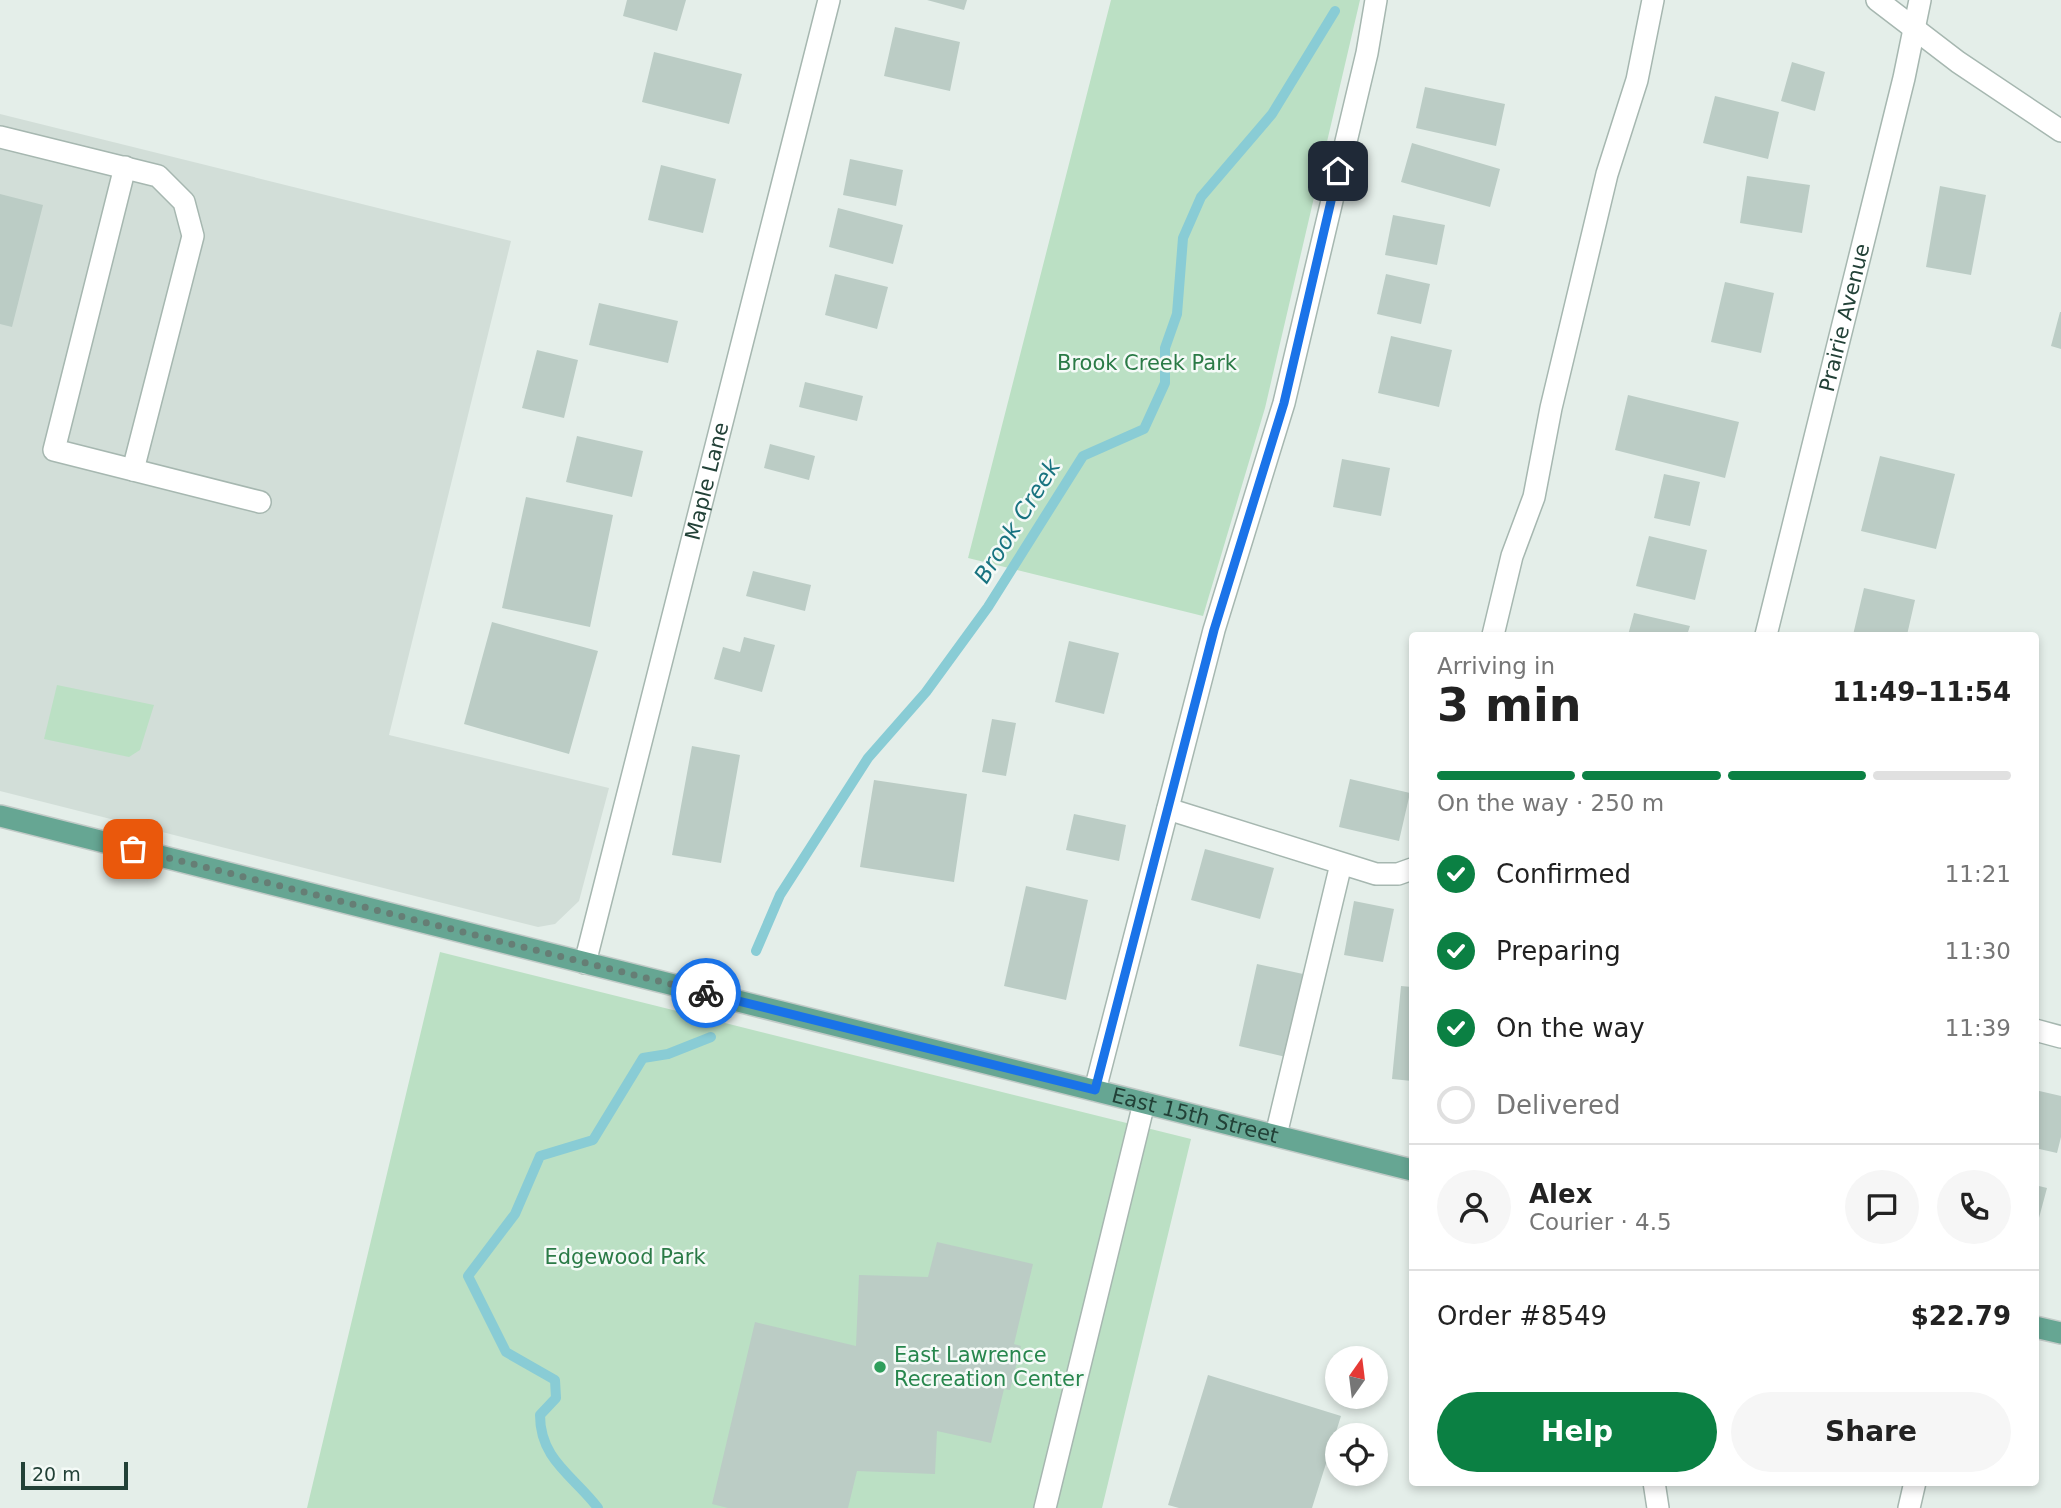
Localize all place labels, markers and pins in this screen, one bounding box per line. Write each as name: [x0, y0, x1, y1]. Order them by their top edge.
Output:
pin: [1308, 141, 1368, 201]
pin: [103, 819, 163, 879]
place label: East Lawrence Recreation Center: [894, 1343, 1084, 1391]
marker: East Lawrence Recreation Center: [872, 1359, 888, 1375]

